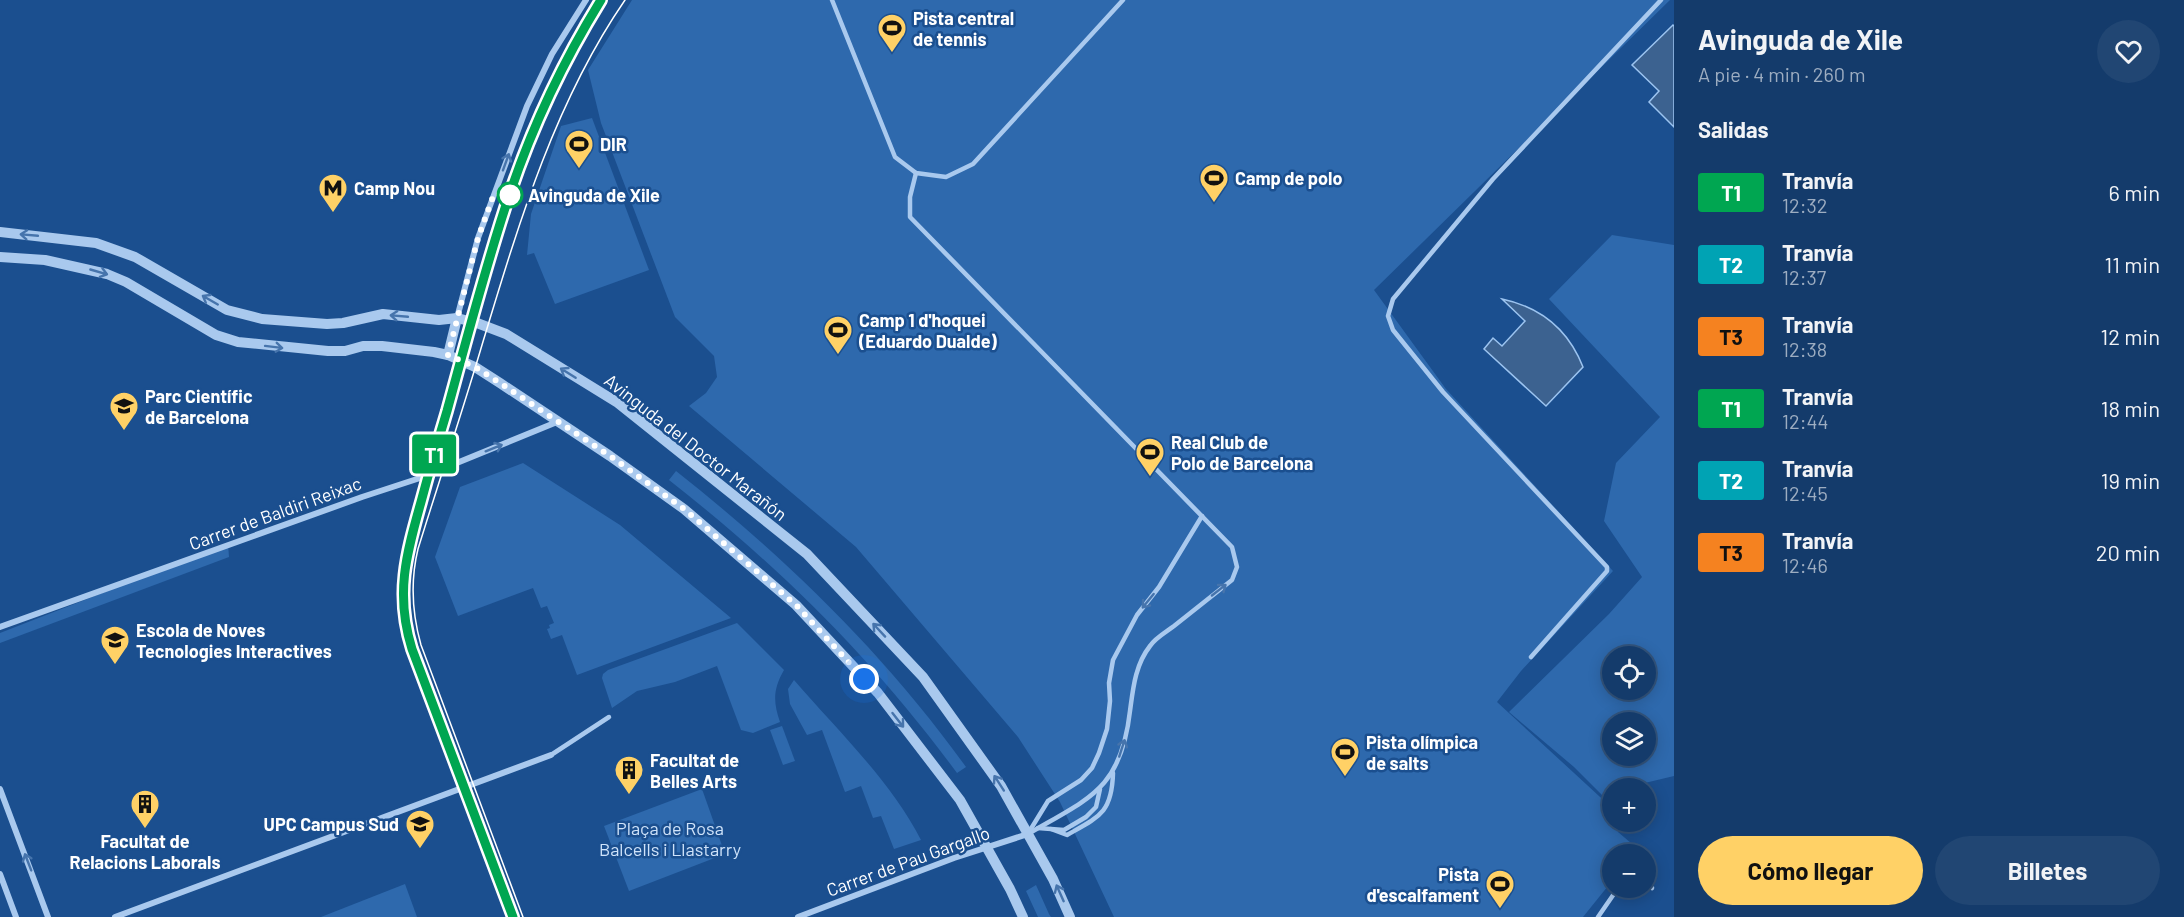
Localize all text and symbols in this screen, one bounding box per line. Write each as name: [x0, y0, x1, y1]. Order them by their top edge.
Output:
place label: Pista central de tennis: [913, 7, 1014, 50]
sports icon: Pista central de tennis: [876, 12, 908, 54]
button: heart: [2097, 20, 2160, 83]
text: Avinguda de Xile: [1698, 22, 1903, 56]
text: A pie · 4 min · 260 m: [1698, 62, 1866, 86]
text: Salidas: [1698, 116, 1769, 142]
sports icon: DIR: [563, 128, 595, 170]
place label: DIR: [600, 133, 627, 155]
one-way arrow: [501, 153, 512, 172]
sports icon: Camp de polo: [1198, 162, 1230, 204]
place label: Camp de polo: [1235, 167, 1342, 189]
text: Tranvía: [1782, 167, 1853, 193]
metro station icon: Camp Nou: [317, 172, 349, 214]
place label: Camp Nou: [354, 177, 435, 199]
text: 6 min: [2109, 179, 2160, 205]
text: T1: [1721, 180, 1741, 205]
marker: Avinguda de Xile: [497, 182, 523, 208]
place label: Avinguda de Xile: [528, 184, 660, 206]
text: 12:32: [1782, 193, 1828, 217]
one-way arrow: [20, 229, 39, 240]
text: Tranvía: [1782, 239, 1853, 265]
text: 11 min: [2104, 251, 2160, 277]
text: T2: [1719, 252, 1743, 277]
text: 12:37: [1782, 265, 1826, 289]
one-way arrow: [89, 267, 108, 278]
one-way arrow: [201, 294, 219, 305]
place label: Camp 1 d'hoquei (Eduardo Dualde): [858, 309, 997, 352]
one-way arrow: [390, 310, 410, 321]
text: Tranvía: [1782, 311, 1853, 337]
sports icon: Camp 1 d'hoquei (Eduardo Dualde): [822, 314, 854, 356]
text: 12 min: [2100, 323, 2160, 349]
text: T3: [1719, 324, 1743, 349]
text: 12:38: [1782, 337, 1827, 361]
one-way arrow: [263, 341, 283, 352]
one-way arrow: [560, 366, 577, 378]
street label: Avinguda del Doctor Marañón: [600, 369, 792, 525]
text: Tranvía: [1782, 383, 1853, 409]
place label: Parc Científic de Barcelona: [145, 385, 253, 428]
school or university icon: Parc Científic de Barcelona: [108, 390, 140, 432]
text: 18 min: [2101, 395, 2160, 421]
text: T1: [1721, 396, 1741, 421]
text: 12:44: [1782, 409, 1829, 433]
place label: Real Club de Polo de Barcelona: [1171, 431, 1313, 474]
line badge: T1: [407, 434, 461, 474]
sports icon: Real Club de Polo de Barcelona: [1134, 436, 1166, 478]
text: T1: [424, 442, 444, 467]
one-way arrow: [484, 442, 502, 453]
text: Tranvía: [1782, 455, 1853, 481]
text: 19 min: [2101, 467, 2160, 493]
text: T2: [1719, 468, 1743, 493]
street label: Carrer de Baldiri Reixac: [186, 472, 364, 554]
text: 12:45: [1782, 481, 1828, 505]
text: Tranvía: [1782, 527, 1853, 553]
text: 20 min: [2096, 539, 2160, 565]
text: T3: [1719, 540, 1743, 565]
text: 12:46: [1782, 553, 1828, 577]
one-way arrow: [1211, 584, 1227, 597]
one-way arrow: [1141, 593, 1155, 608]
place label: Escola de Noves Tecnologies Interactives: [136, 619, 332, 662]
one-way arrow: [872, 623, 886, 638]
school or university icon: Escola de Noves Tecnologies Interactives: [99, 624, 131, 666]
map controls: [1602, 646, 1656, 898]
button: locate: [1602, 646, 1656, 700]
your location: [849, 664, 879, 694]
one-way arrow: [892, 712, 905, 728]
button: layers: [1602, 712, 1656, 766]
place label: Pista olímpica de salts: [1366, 731, 1478, 774]
sports icon: Pista olímpica de salts: [1329, 736, 1361, 778]
one-way arrow: [1118, 739, 1129, 757]
place label: Facultat de Belles Arts: [650, 749, 739, 792]
building icon: Facultat de Belles Arts: [613, 754, 645, 796]
one-way arrow: [992, 775, 1005, 792]
button: +: [1602, 778, 1656, 832]
building icon: Facultat de Relacions Laborals: [129, 788, 161, 830]
school or university icon: UPC Campus Sud: [404, 808, 436, 850]
place label: UPC Campus Sud: [264, 813, 399, 835]
park label: Plaça de Rosa Balcells i Llastarry: [599, 817, 741, 860]
street label: Carrer de Pau Gargallo: [823, 821, 993, 901]
place label: Facultat de Relacions Laborals: [69, 830, 221, 873]
button: Cómo llegar: [1698, 836, 1923, 905]
button: Billetes: [1935, 836, 2160, 905]
button: −: [1602, 844, 1656, 898]
one-way arrow: [21, 853, 32, 872]
place label: Pista d'escalfament: [1367, 863, 1479, 906]
sports icon: Pista d'escalfament: [1484, 868, 1516, 910]
one-way arrow: [1053, 885, 1065, 903]

